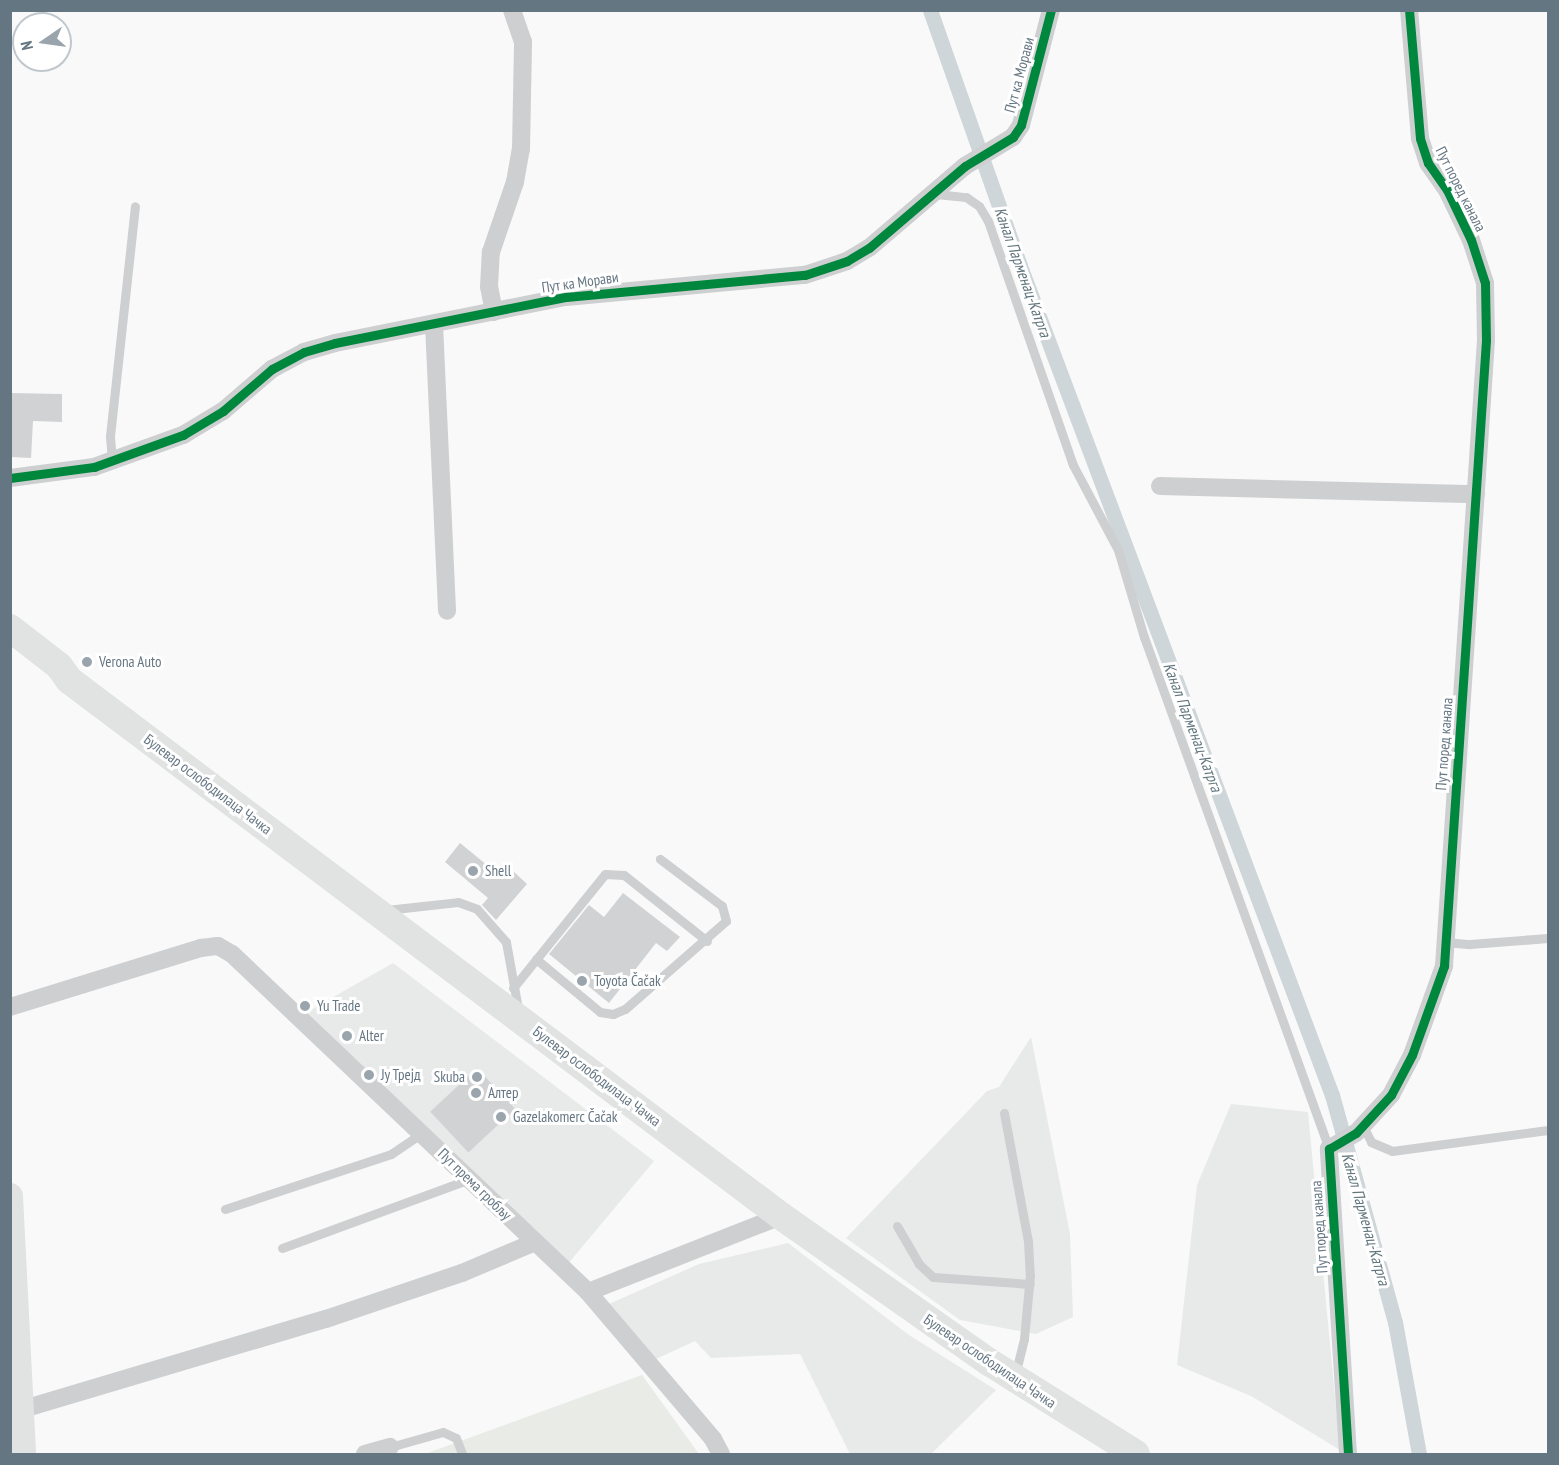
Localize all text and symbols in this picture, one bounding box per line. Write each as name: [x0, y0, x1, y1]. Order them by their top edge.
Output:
north arrow: [12, 12, 72, 72]
street label: Пут ка Морави: [1000, 35, 1038, 115]
text: N: [16, 39, 37, 52]
street label: Пут поред канала: [1432, 143, 1490, 235]
water label: Канал Парменац-Катрга: [991, 204, 1055, 340]
street label: Пут ка Морави: [540, 268, 620, 296]
place label: Verona Auto: [99, 653, 162, 671]
marker: Verona Auto: [80, 655, 94, 669]
water label: Канал Парменац-Катрга: [1160, 660, 1226, 794]
street label: Пут поред канала: [1432, 697, 1456, 791]
street label: Булевар ослободилаца Чачка: [140, 730, 276, 838]
place label: Shell: [485, 862, 511, 880]
marker: Shell: [466, 864, 480, 878]
place label: Toyota Čačak: [594, 972, 661, 990]
marker: Toyota Čačak: [575, 974, 589, 988]
place label: Yu Trade: [317, 997, 361, 1015]
marker: Yu Trade: [298, 999, 312, 1013]
street label: Булевар ослободилаца Чачка: [529, 1022, 665, 1130]
place label: Alter: [359, 1027, 384, 1045]
marker: Alter: [340, 1029, 354, 1043]
place label: Ју Трејд: [381, 1066, 421, 1084]
marker: Ју Трејд: [362, 1068, 376, 1082]
place label: Skuba: [434, 1068, 465, 1086]
marker: Skuba: [470, 1070, 484, 1084]
place label: Алтер: [488, 1084, 518, 1102]
marker: Алтер: [469, 1086, 483, 1100]
place label: Gazelakomerc Čačak: [513, 1108, 618, 1126]
marker: Gazelakomerc Čačak: [494, 1110, 508, 1124]
street label: Пут према гробљу: [434, 1144, 516, 1224]
water label: Канал Парменац-Катрга: [1338, 1151, 1394, 1287]
street label: Пут поред канала: [1307, 1180, 1331, 1274]
street label: Булевар ослободилаца Чачка: [920, 1310, 1060, 1412]

